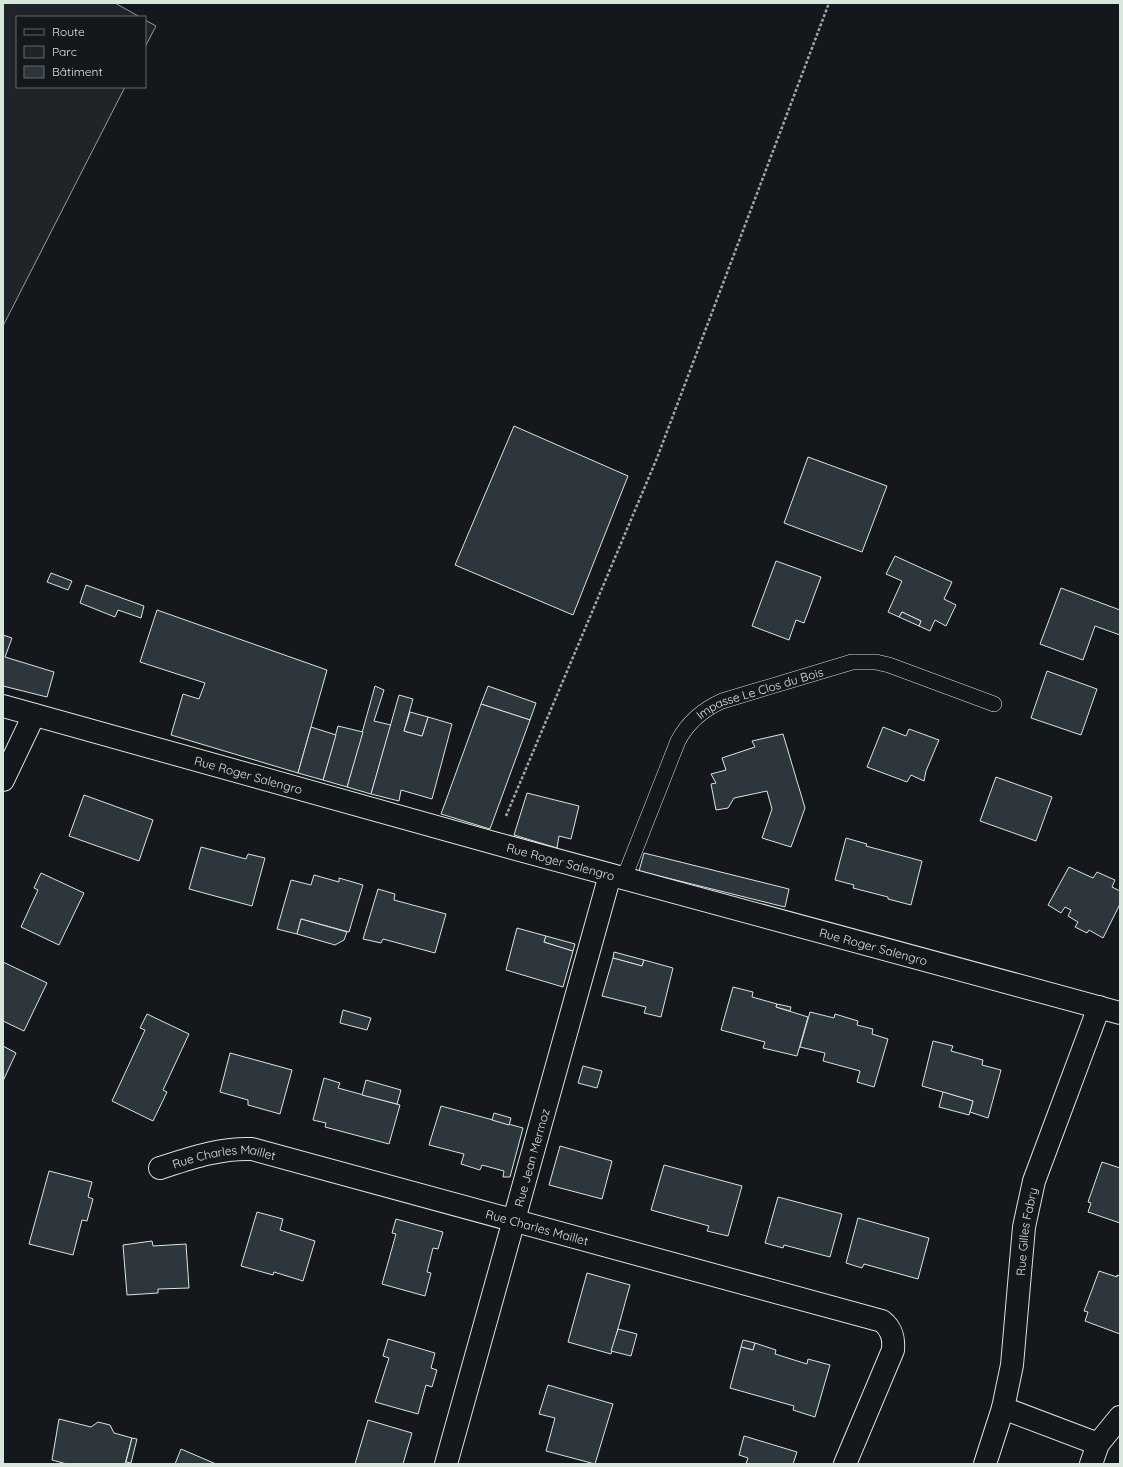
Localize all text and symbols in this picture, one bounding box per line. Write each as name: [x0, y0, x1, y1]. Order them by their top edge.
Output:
legend: [16, 16, 146, 88]
text: Route: [52, 24, 85, 39]
text: Parc: [52, 44, 77, 59]
text: Bâtiment: [52, 64, 102, 79]
street label: Impasse Le Clos du Bois: [693, 664, 825, 722]
street label: Rue Roger Salengro: [193, 752, 304, 797]
street label: Rue Roger Salengro: [505, 839, 617, 883]
street label: Rue Roger Salengro: [818, 924, 929, 968]
street label: Rue Jean Mermoz: [511, 1107, 552, 1208]
street label: Rue Charles Maillet: [170, 1141, 278, 1171]
street label: Rue Gilles Fabry: [1012, 1186, 1040, 1276]
street label: Rue Charles Maillet: [484, 1206, 590, 1248]

